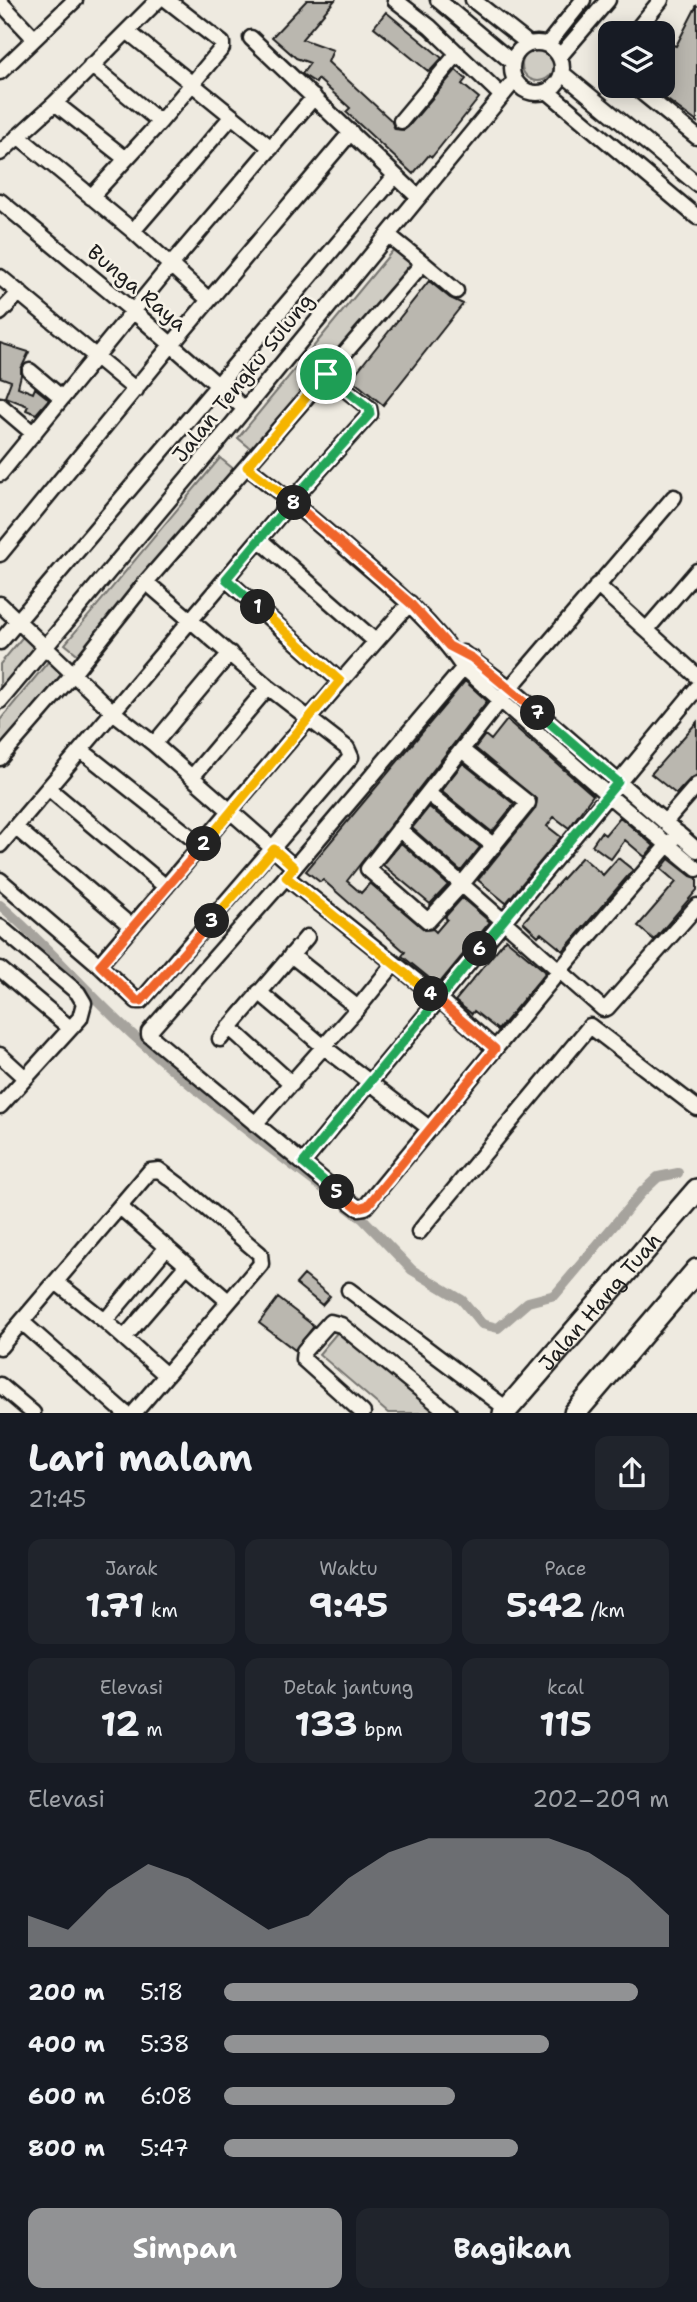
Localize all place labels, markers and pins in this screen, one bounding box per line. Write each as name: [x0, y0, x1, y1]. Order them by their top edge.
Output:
pin: [296, 344, 356, 404]
pin: 8: [276, 486, 312, 520]
pin: 1: [240, 590, 276, 624]
pin: 7: [520, 696, 556, 730]
pin: 2: [186, 826, 222, 862]
pin: 3: [194, 904, 230, 939]
pin: 6: [462, 932, 498, 967]
pin: 4: [414, 976, 448, 1012]
pin: 5: [320, 1174, 354, 1210]

